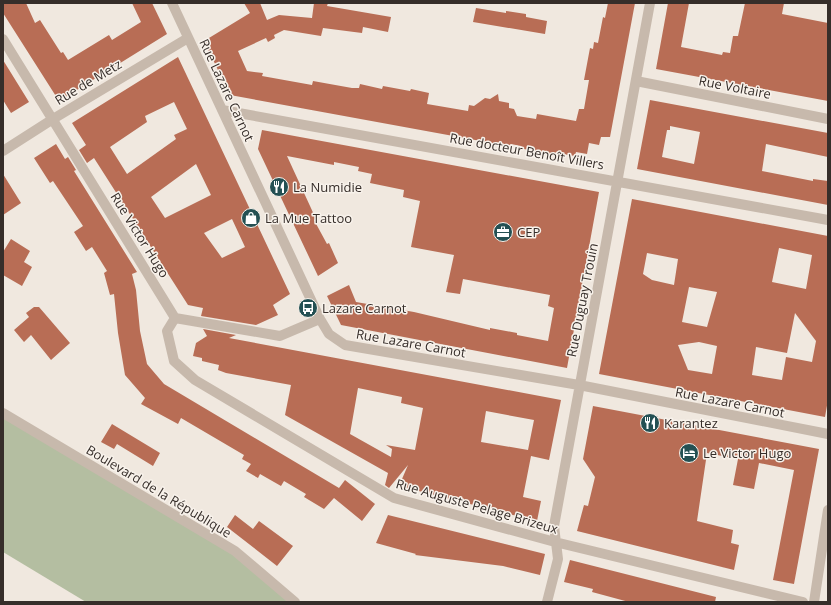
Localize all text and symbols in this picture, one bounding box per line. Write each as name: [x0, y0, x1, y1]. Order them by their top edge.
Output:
street label: Rue Lazare Carnot: [195, 36, 259, 144]
street label: Rue de Metz: [51, 55, 125, 109]
street label: Rue Voltaire: [697, 71, 773, 103]
street label: Rue docteur Benoît Villers: [448, 129, 606, 173]
restaurant icon: La Numidie: [268, 176, 290, 198]
place label: La Numidie: [293, 178, 362, 196]
street label: Rue Victor Hugo: [107, 189, 174, 281]
shop icon: La Mue Tattoo: [240, 207, 262, 229]
place label: La Mue Tattoo: [265, 209, 352, 227]
office icon: CEP: [492, 221, 514, 243]
place label: CEP: [517, 223, 540, 241]
street label: Rue Duguay Trouin: [562, 241, 602, 359]
bus stop icon: Lazare Carnot: [297, 297, 319, 319]
place label: Lazare Carnot: [322, 299, 407, 317]
street label: Rue Lazare Carnot: [355, 324, 468, 362]
street label: Rue Lazare Carnot: [674, 383, 787, 422]
restaurant icon: Karantez: [639, 412, 661, 434]
place label: Karantez: [664, 414, 718, 432]
street label: Boulevard de la République: [83, 440, 235, 542]
hotel icon: Le Victor Hugo: [678, 442, 700, 464]
place label: Le Victor Hugo: [703, 444, 791, 462]
street label: Rue Auguste Pelage Brizeux: [394, 474, 560, 538]

